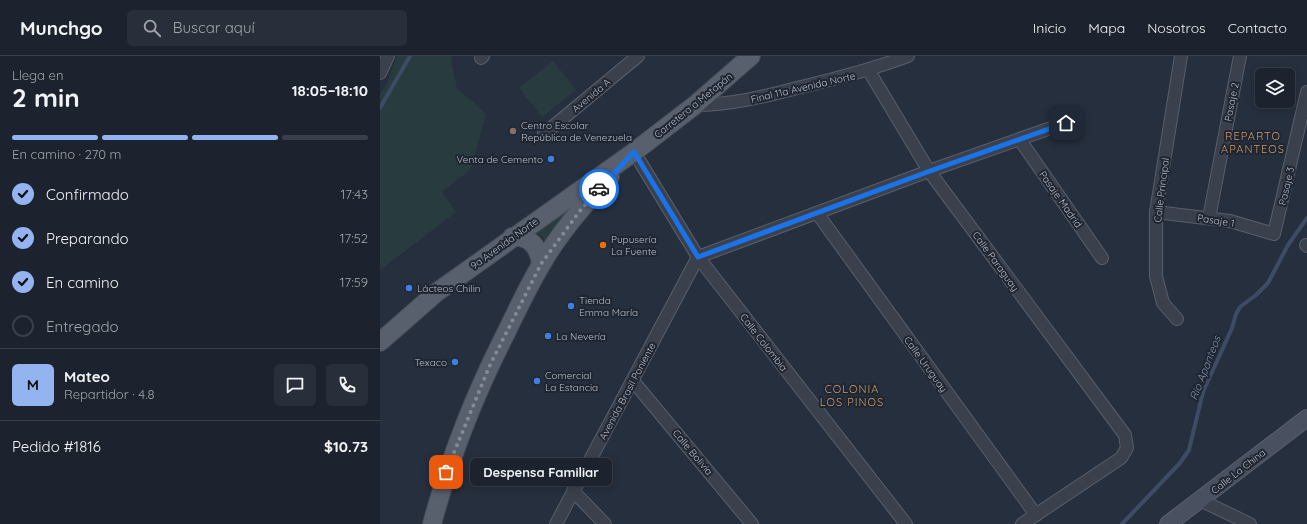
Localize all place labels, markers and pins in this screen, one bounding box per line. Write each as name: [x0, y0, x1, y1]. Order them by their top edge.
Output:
pin: [1049, 106, 1083, 140]
place label: Centro Escolar República de Venezuela: [521, 119, 632, 144]
marker: Centro Escolar República de Venezuela: [508, 126, 518, 136]
place label: Venta de Cemento: [456, 153, 543, 166]
marker: Venta de Cemento: [546, 154, 556, 164]
place label: Pupusería La Fuente: [611, 233, 657, 258]
marker: Pupusería La Fuente: [598, 240, 608, 250]
place label: Lácteos Chilin: [417, 282, 481, 295]
marker: Lácteos Chilin: [404, 283, 414, 293]
place label: Tienda Emma María: [579, 294, 638, 319]
marker: Tienda Emma María: [566, 301, 576, 311]
place label: La Nevería: [556, 330, 606, 343]
marker: La Nevería: [543, 331, 553, 341]
place label: Texaco: [414, 356, 447, 369]
marker: Texaco: [450, 357, 460, 367]
place label: Comercial La Estancia: [545, 369, 598, 394]
marker: Comercial La Estancia: [532, 376, 542, 386]
pin: [429, 455, 463, 489]
callout: Despensa Familiar: [470, 458, 612, 486]

